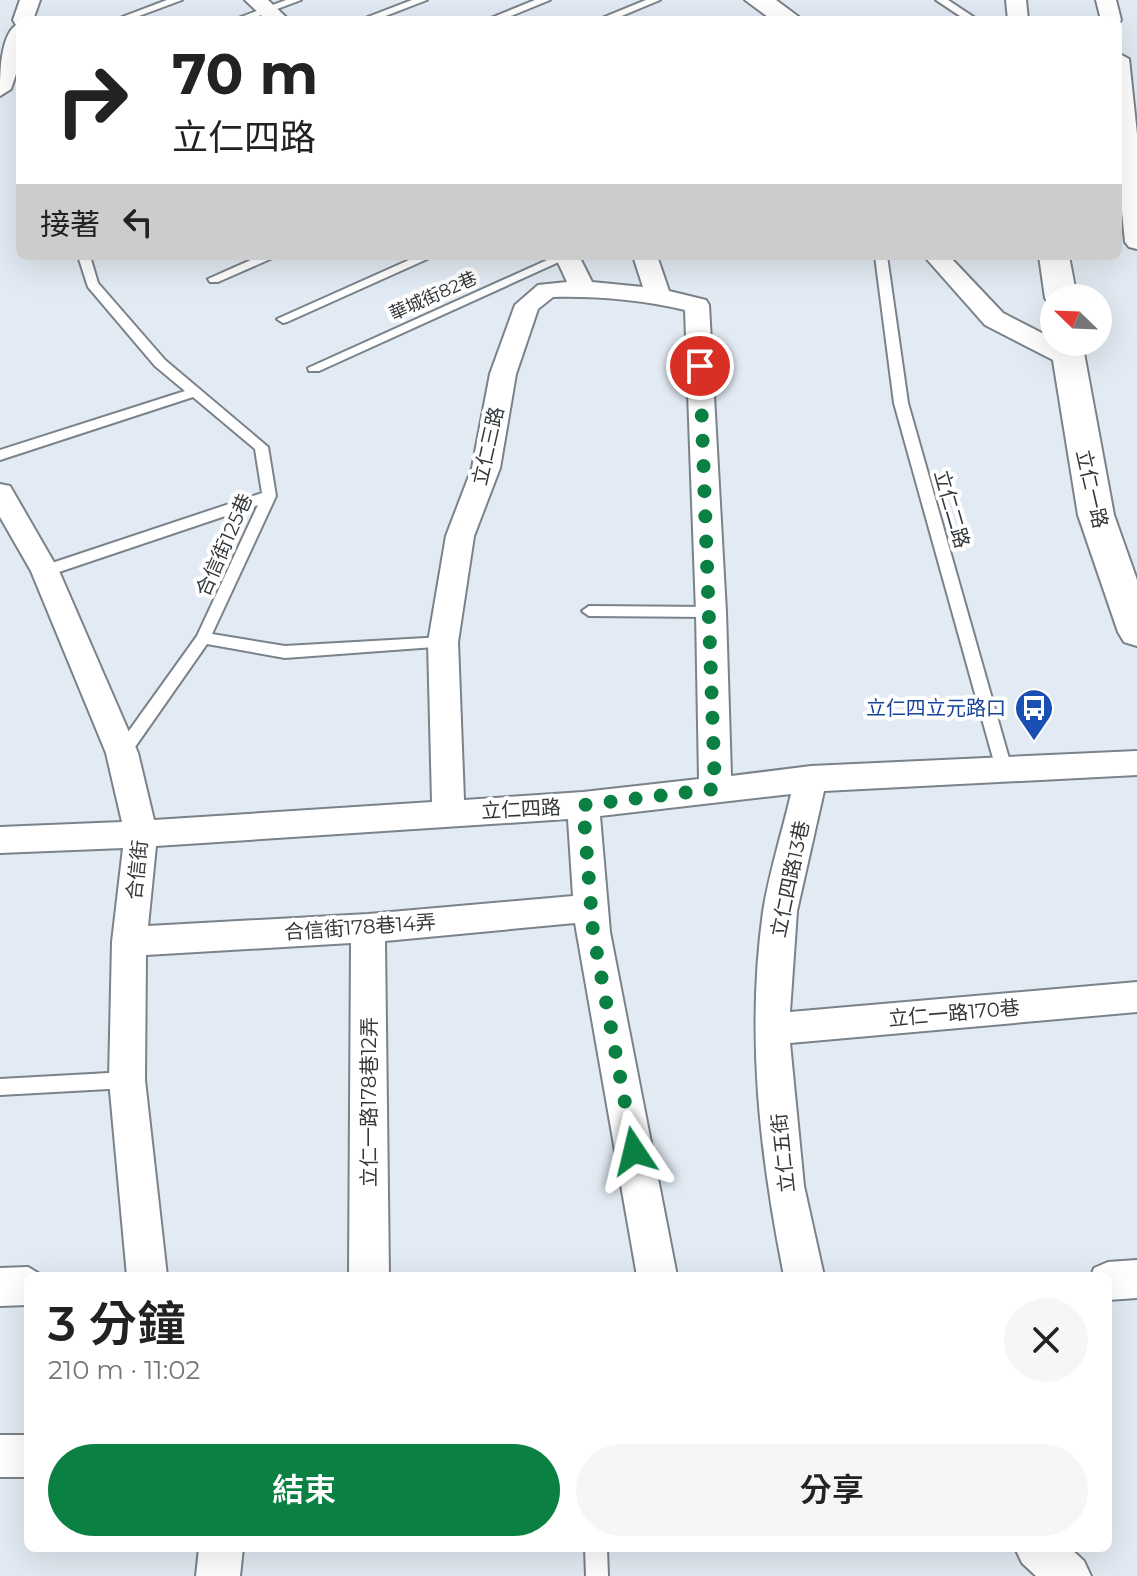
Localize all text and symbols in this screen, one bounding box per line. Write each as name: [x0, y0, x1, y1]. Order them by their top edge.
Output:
text: 70 m: [172, 40, 318, 108]
icon: right: [40, 48, 144, 152]
text: 立仁四路: [172, 115, 316, 159]
icon: left: [116, 200, 160, 244]
text: 接著: [40, 206, 100, 243]
street label: 華城街82巷: [386, 267, 480, 325]
north arrow: [1040, 284, 1112, 356]
map controls: [1040, 284, 1112, 356]
pin: [666, 332, 734, 400]
icon: arrive: [678, 344, 722, 388]
street label: 立仁三路: [467, 404, 509, 488]
street label: 立仁一路: [1071, 447, 1113, 531]
street label: 立仁二路: [929, 467, 975, 551]
street label: 合信街125巷: [191, 490, 257, 600]
bus stop icon: 立仁四立元路口: [1013, 687, 1055, 742]
place label: 立仁四立元路口: [866, 696, 1006, 720]
street label: 立仁四路: [480, 795, 562, 823]
street label: 立仁四路13巷: [766, 819, 814, 939]
street label: 合信街: [122, 839, 152, 901]
street label: 合信街178巷14弄: [283, 910, 437, 944]
street label: 立仁一路170巷: [887, 995, 1021, 1031]
street label: 立仁一路178巷12弄: [357, 1017, 381, 1187]
position arrow: [592, 1109, 676, 1193]
street label: 立仁五街: [767, 1112, 799, 1194]
text: 3 分鐘: [48, 1295, 185, 1353]
button: close: [1004, 1298, 1088, 1382]
text: 210 m · 11:02: [48, 1354, 200, 1386]
button: 結束: [48, 1444, 560, 1536]
button: 分享: [576, 1444, 1088, 1536]

